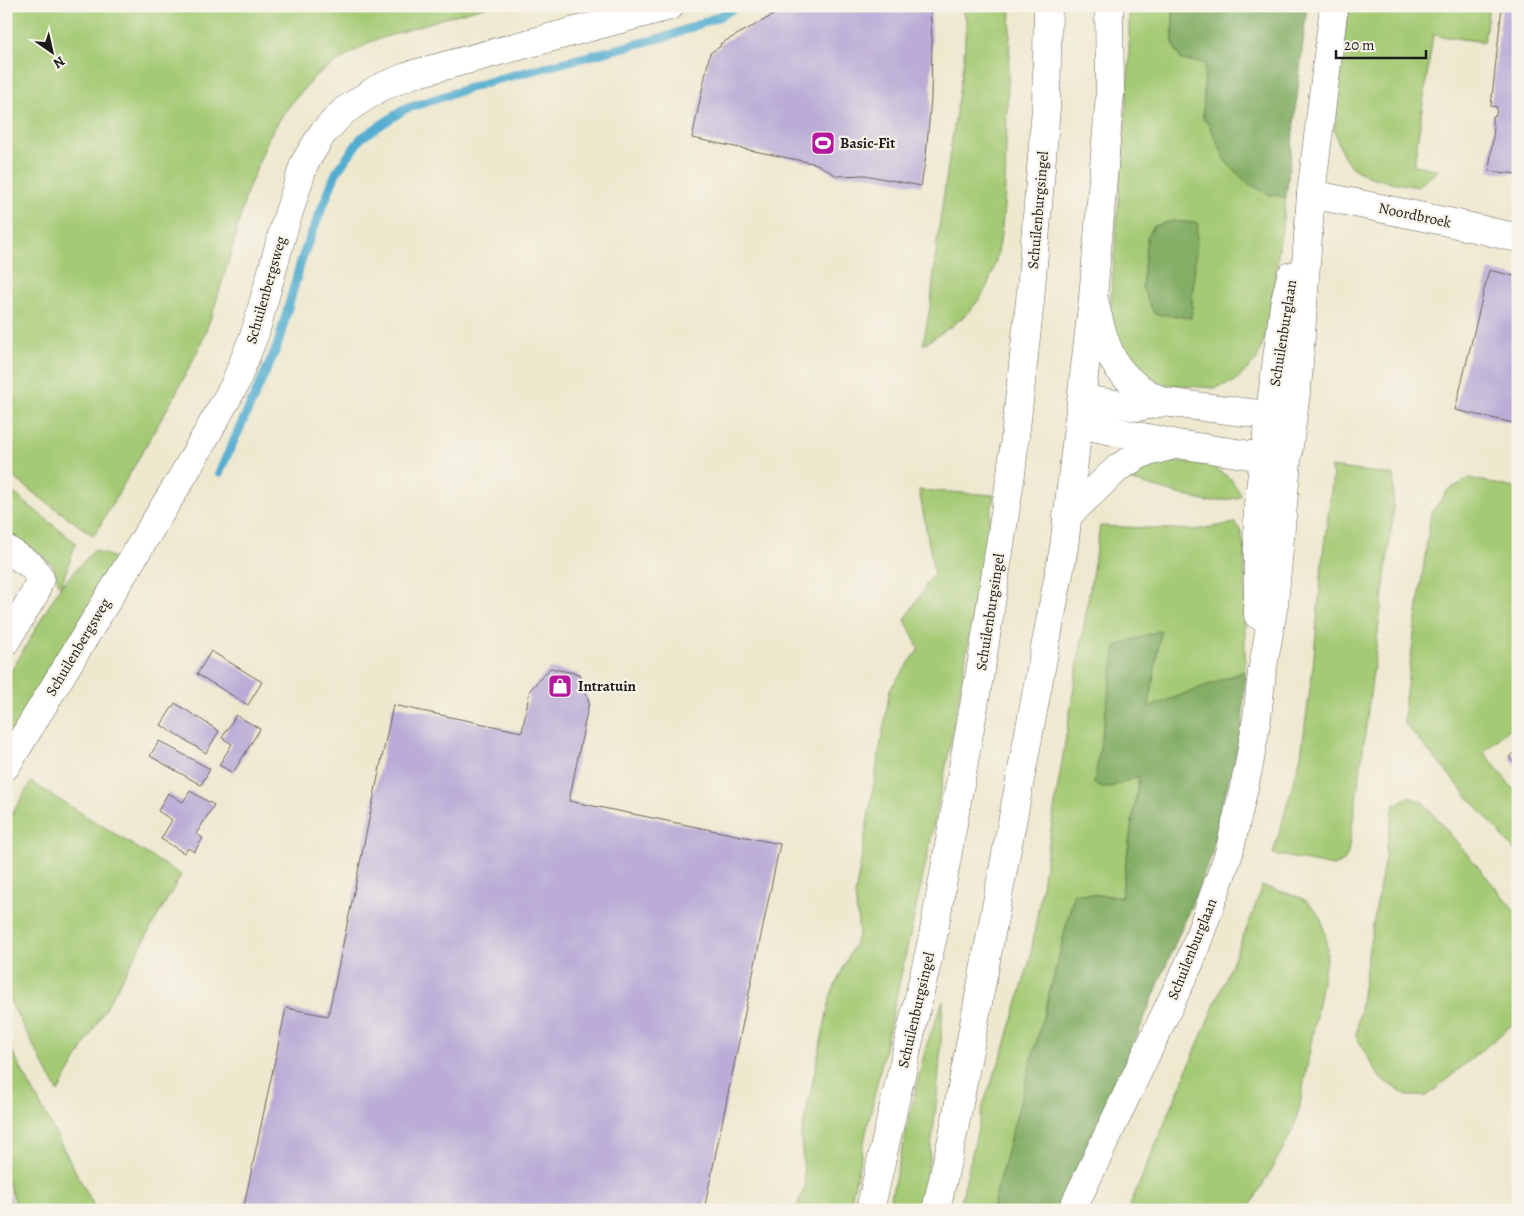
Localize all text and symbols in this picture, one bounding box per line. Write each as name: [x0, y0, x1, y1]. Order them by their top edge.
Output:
north arrow: [28, 28, 78, 78]
scale bar: [1336, 28, 1426, 60]
text: 20 m: [1344, 35, 1375, 55]
text: N: [49, 52, 69, 73]
sports icon: Basic-Fit: [810, 130, 836, 156]
place label: Basic-Fit: [840, 133, 895, 153]
street label: Schuilenburgsingel: [1023, 150, 1053, 270]
street label: Noordbroek: [1377, 198, 1454, 233]
street label: Schuilenbergsweg: [241, 233, 291, 346]
street label: Schuilenburglaan: [1265, 278, 1301, 388]
street label: Schuilenburgsingel: [971, 552, 1009, 672]
street label: Schuilenbergsweg: [41, 594, 115, 700]
shop icon: Intratuin: [547, 673, 573, 699]
place label: Intratuin: [578, 676, 637, 696]
street label: Schuilenburglaan: [1163, 895, 1221, 1003]
street label: Schuilenburgsingel: [893, 950, 939, 1070]

